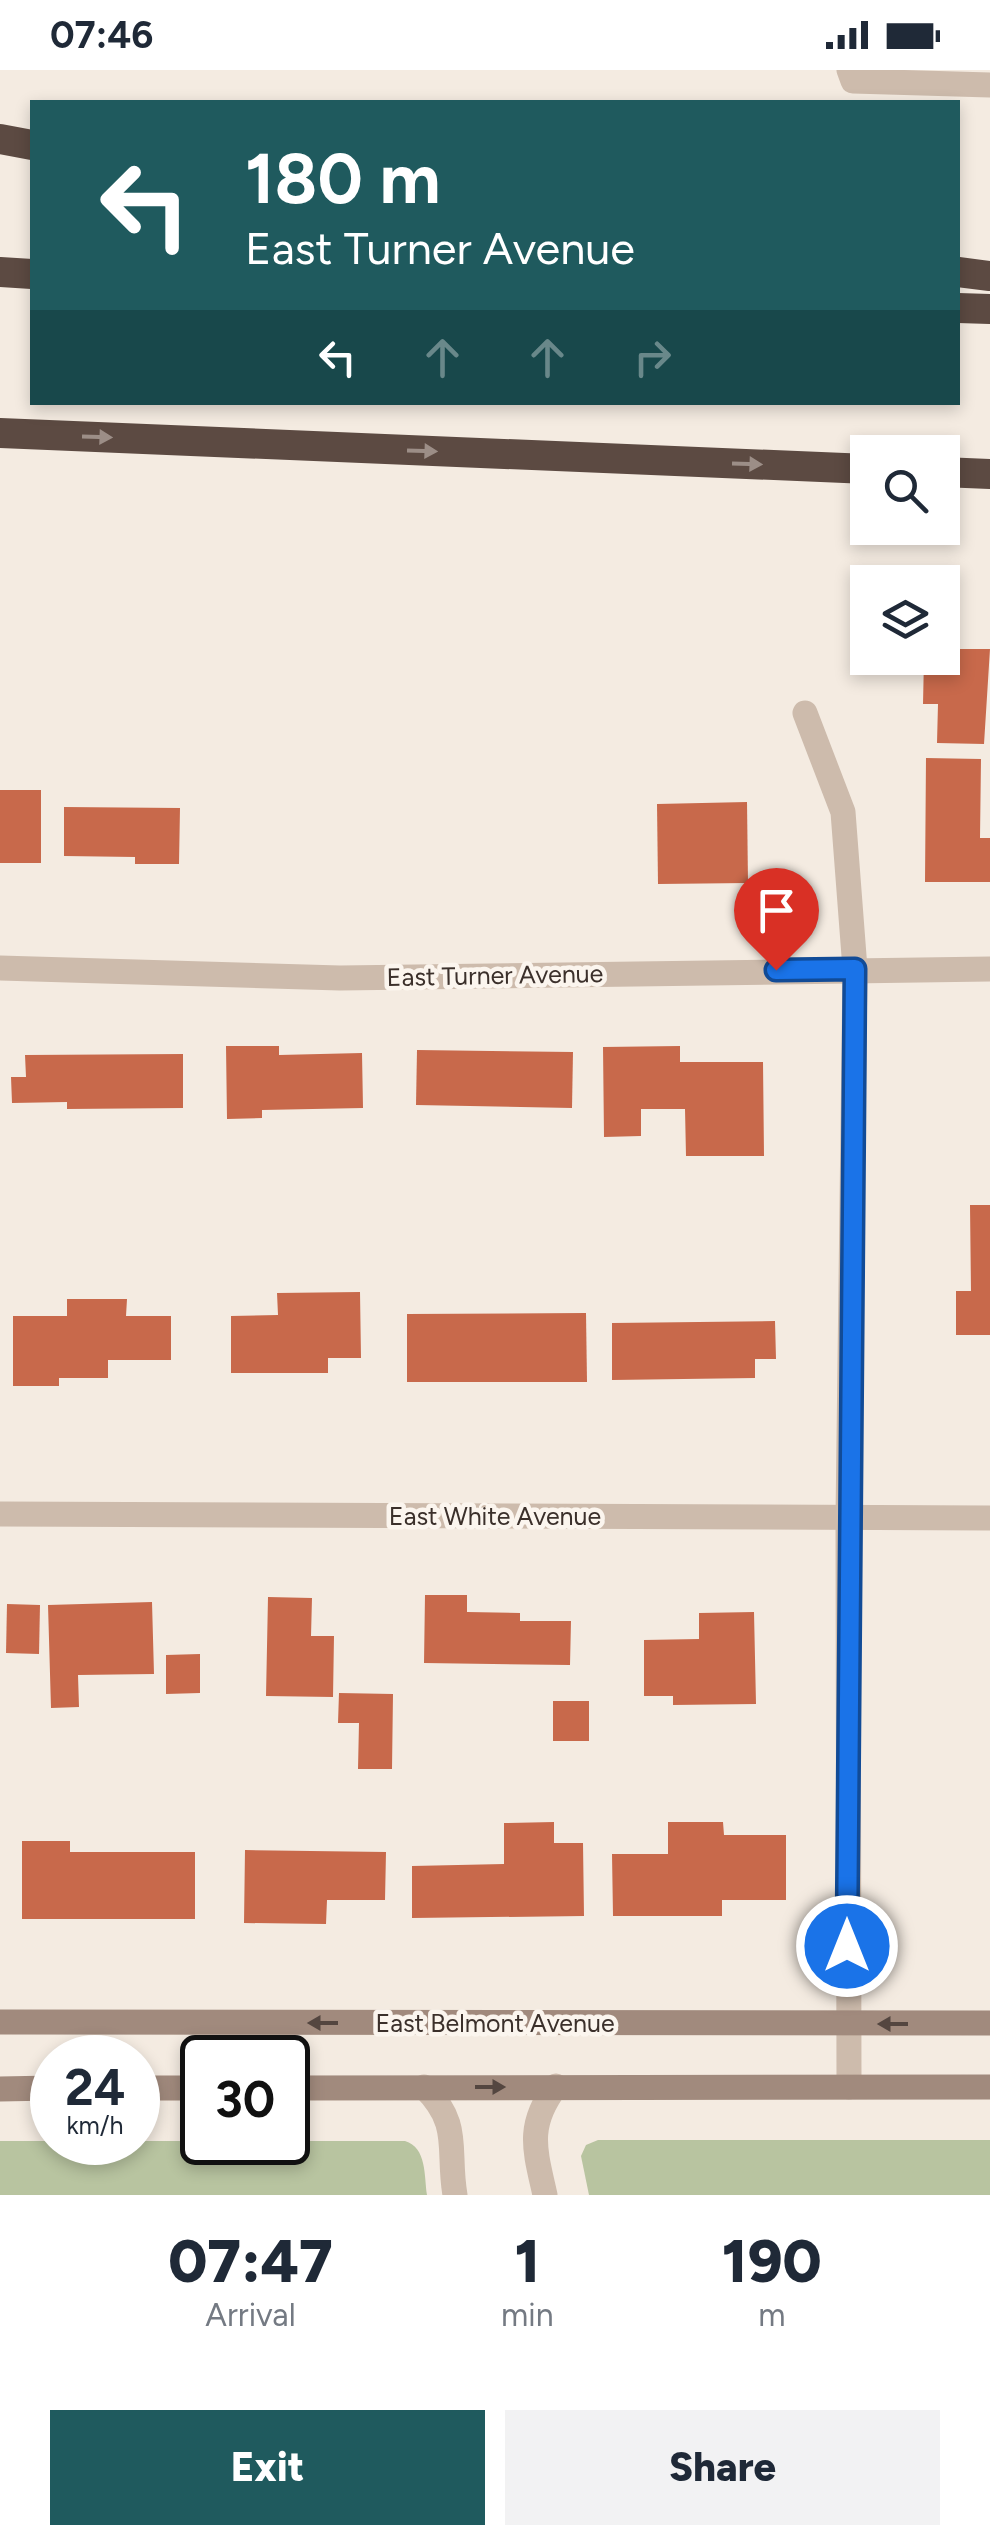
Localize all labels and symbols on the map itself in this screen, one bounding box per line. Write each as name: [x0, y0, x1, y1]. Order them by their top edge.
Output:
one-way arrow: [82, 429, 114, 445]
one-way arrow: [407, 443, 439, 459]
one-way arrow: [731, 457, 763, 473]
pin: [734, 868, 819, 971]
street label: East Turner Avenue: [386, 958, 604, 992]
street label: East White Avenue: [389, 1501, 601, 1531]
position arrow: [795, 1894, 899, 1998]
street label: East Belmont Avenue: [375, 2008, 615, 2038]
one-way arrow: [306, 2015, 338, 2031]
one-way arrow: [876, 2016, 908, 2032]
speed limit sign: 30: [180, 2035, 310, 2165]
one-way arrow: [474, 2079, 506, 2095]

